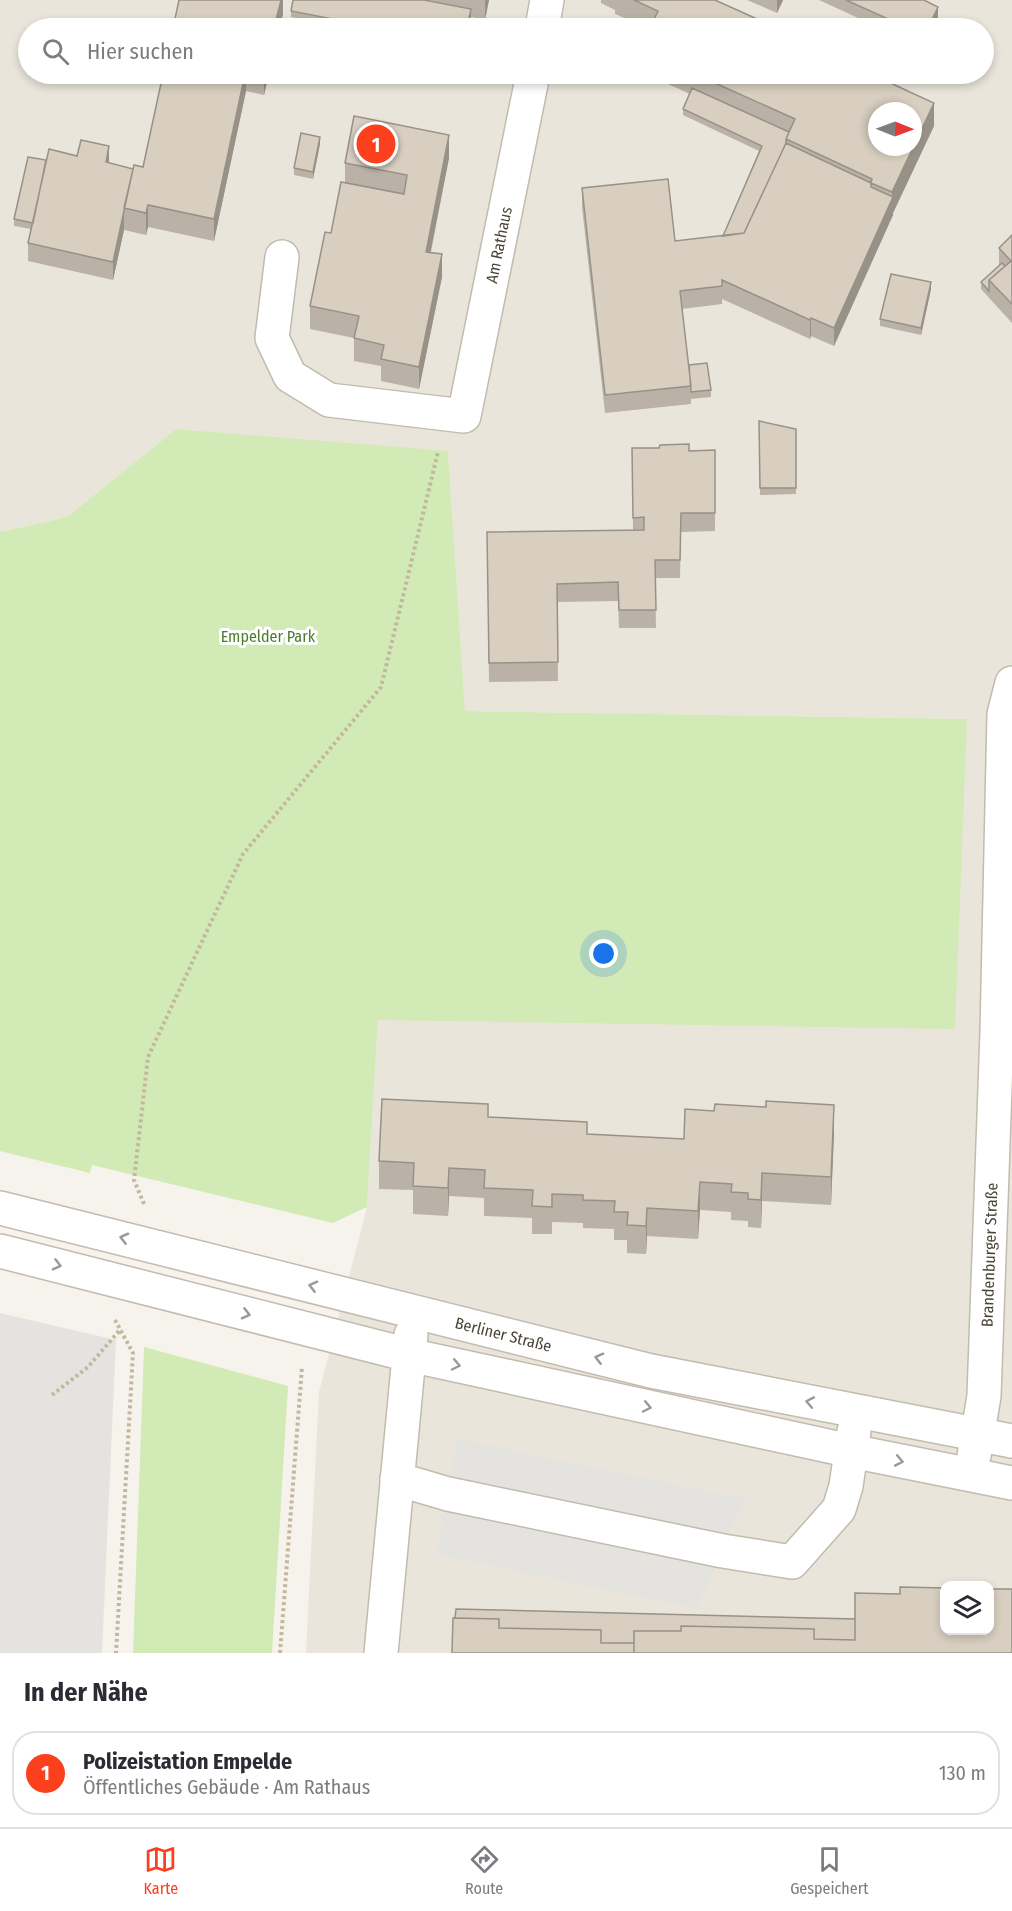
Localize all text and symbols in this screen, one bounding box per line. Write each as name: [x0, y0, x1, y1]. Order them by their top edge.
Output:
search box: [18, 18, 994, 84]
icon: search: [39, 35, 72, 68]
text: Hier suchen: [87, 38, 194, 65]
north arrow: [868, 102, 922, 156]
pin: 1: [356, 122, 395, 166]
street label: Am Rathaus: [482, 205, 516, 285]
park label: Empelder Park: [221, 627, 316, 646]
your location: [589, 939, 618, 968]
street label: Brandenburger Straße: [977, 1182, 1002, 1327]
one-way arrow: [119, 1232, 129, 1245]
one-way arrow: [52, 1258, 62, 1271]
one-way arrow: [308, 1281, 318, 1294]
one-way arrow: [240, 1306, 250, 1319]
street label: Berliner Straße: [453, 1313, 554, 1356]
one-way arrow: [594, 1353, 605, 1365]
one-way arrow: [451, 1358, 461, 1371]
one-way arrow: [805, 1396, 815, 1409]
one-way arrow: [642, 1400, 652, 1413]
one-way arrow: [894, 1454, 904, 1467]
map controls: [940, 1581, 994, 1635]
button: layers: [940, 1581, 994, 1635]
text: In der Nähe: [24, 1677, 148, 1708]
text: Polizeistation Empelde: [83, 1748, 292, 1775]
text: 1: [41, 1761, 50, 1785]
text: 130 m: [939, 1761, 986, 1785]
text: Öffentliches Gebäude · Am Rathaus: [83, 1775, 370, 1799]
tab: Karte: [143, 1843, 178, 1898]
tab: Route: [465, 1843, 503, 1898]
tab: Gespeichert: [790, 1843, 869, 1898]

